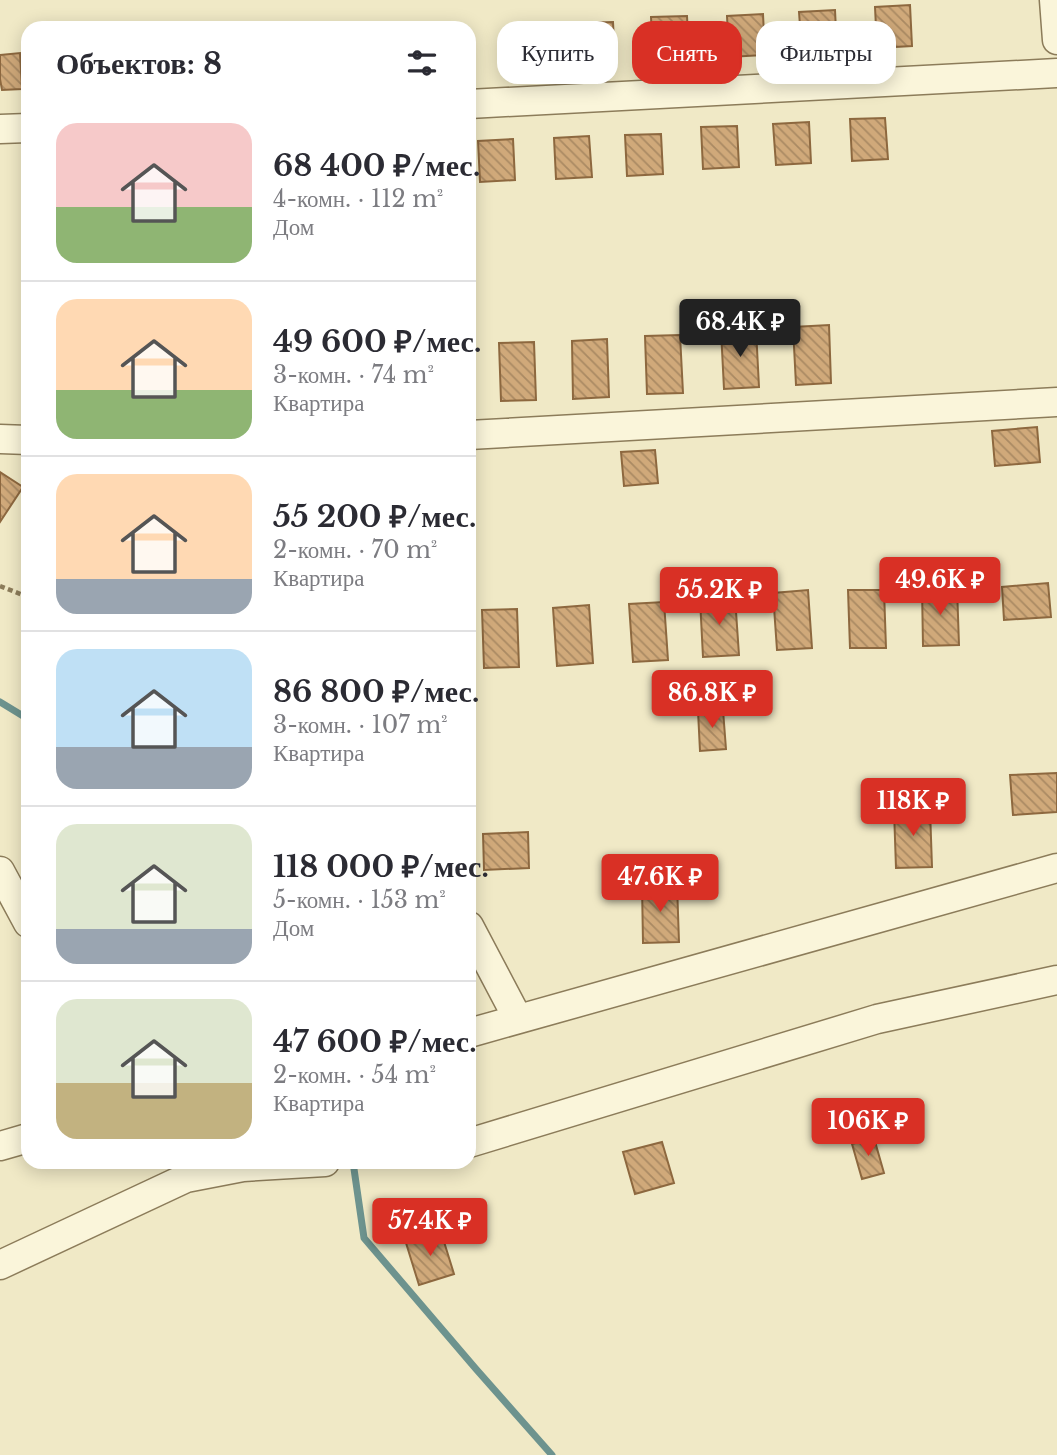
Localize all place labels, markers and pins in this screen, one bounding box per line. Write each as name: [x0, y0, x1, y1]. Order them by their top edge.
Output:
pin: 68.4K ₽: [675, 300, 805, 359]
pin: 49.6K ₽: [875, 558, 1005, 617]
pin: 55.2K ₽: [654, 568, 784, 627]
pin: 86.8K ₽: [647, 670, 777, 730]
pin: 118K ₽: [856, 778, 970, 838]
pin: 47.6K ₽: [595, 855, 725, 914]
pin: 106K ₽: [811, 1098, 925, 1158]
pin: 57.4K ₽: [365, 1198, 495, 1258]

